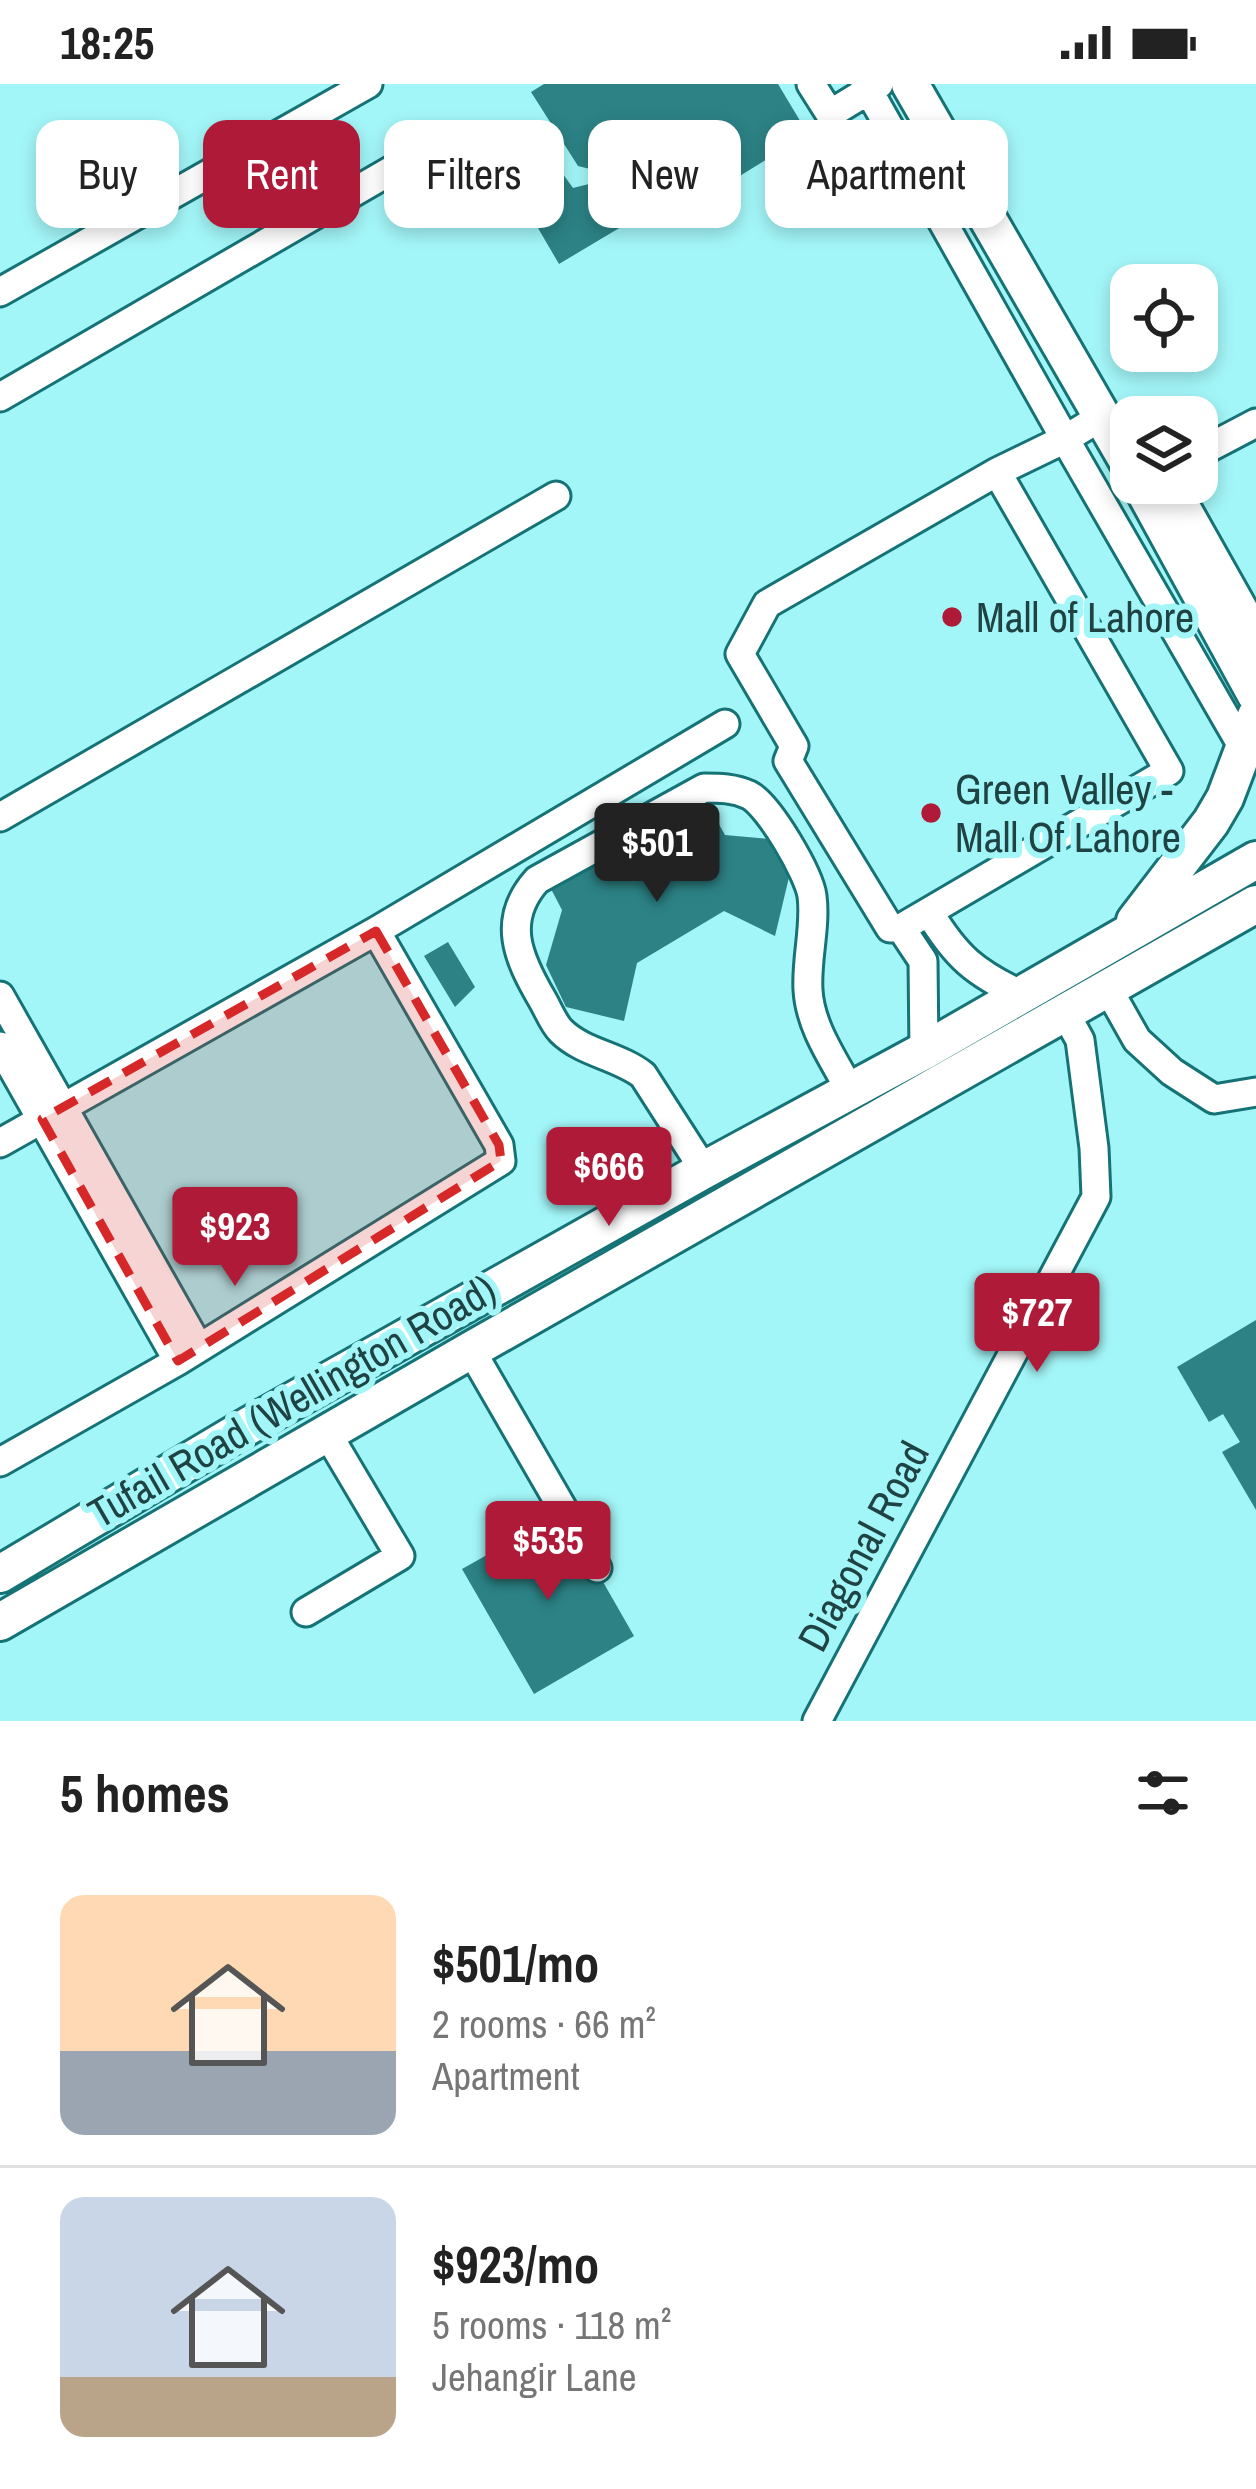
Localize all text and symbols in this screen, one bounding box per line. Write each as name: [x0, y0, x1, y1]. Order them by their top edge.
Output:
text: 18:25: [60, 12, 154, 73]
chip: Buy: [36, 120, 179, 228]
chip: Rent: [203, 120, 360, 228]
chip: Filters: [384, 120, 564, 228]
chip: New: [588, 120, 741, 228]
chip: Apartment: [765, 120, 1008, 228]
map controls: [1110, 264, 1218, 504]
button: locate: [1110, 264, 1218, 372]
button: layers: [1110, 396, 1218, 504]
place label: Mall of Lahore: [976, 589, 1194, 645]
marker: Mall of Lahore: [939, 604, 965, 630]
place label: Green Valley - Mall Of Lahore: [955, 761, 1181, 865]
marker: Green Valley - Mall Of Lahore: [918, 800, 944, 826]
pin: $501: [586, 803, 728, 905]
text: $501: [621, 816, 693, 868]
pin: $666: [538, 1127, 680, 1229]
text: $666: [573, 1140, 645, 1192]
pin: $923: [164, 1187, 306, 1289]
text: $923: [199, 1200, 271, 1252]
street label: Tufail Road (Wellington Road): [78, 1261, 506, 1541]
pin: $727: [966, 1273, 1108, 1375]
text: $727: [1001, 1286, 1073, 1338]
street label: Diagonal Road: [784, 1431, 942, 1661]
pin: $535: [477, 1501, 619, 1603]
text: $535: [512, 1514, 584, 1566]
text: 5 homes: [60, 1759, 230, 1828]
icon: filters: [1130, 1760, 1196, 1826]
text: $501/mo: [432, 1929, 599, 1998]
icon: home: [156, 1943, 300, 2087]
text: 2 rooms · 66 m²: [432, 1998, 656, 2050]
text: Apartment: [432, 2050, 580, 2102]
text: $923/mo: [432, 2230, 599, 2299]
icon: home: [156, 2245, 300, 2389]
text: 5 rooms · 118 m²: [432, 2299, 671, 2351]
text: Jehangir Lane: [432, 2351, 636, 2403]

